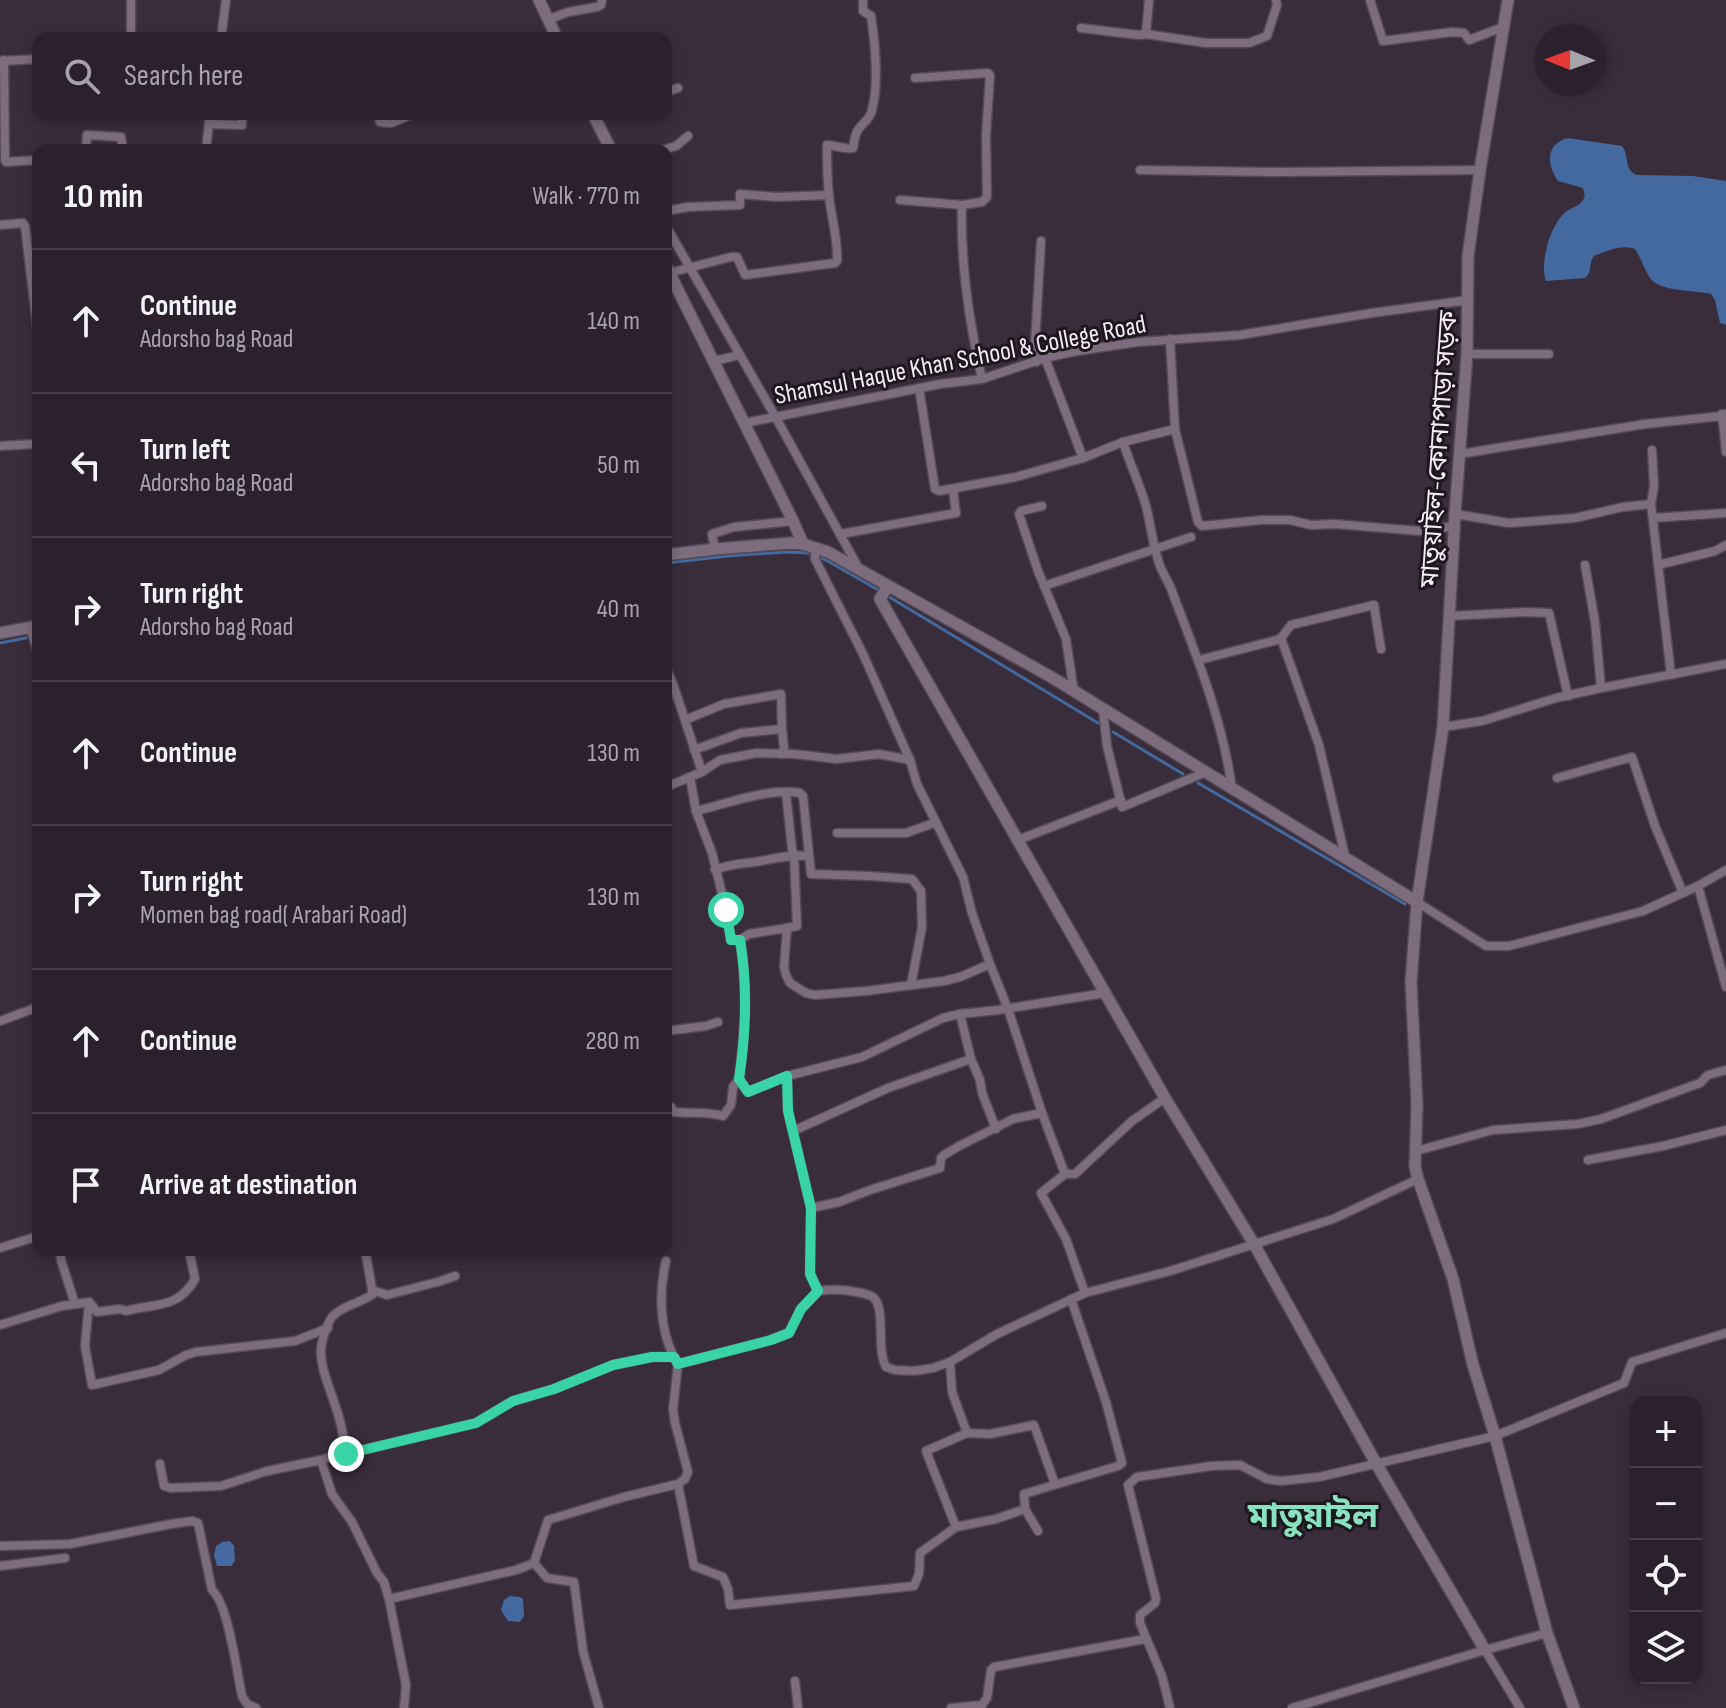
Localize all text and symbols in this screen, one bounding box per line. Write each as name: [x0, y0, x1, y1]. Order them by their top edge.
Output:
north arrow: [1534, 24, 1606, 96]
search box: [32, 32, 672, 120]
icon: search: [60, 54, 104, 98]
text: Search here: [124, 58, 243, 94]
text: 10 min: [64, 176, 143, 217]
text: Walk · 770 m: [532, 181, 640, 212]
text: Continue: [140, 288, 237, 324]
icon: ahead: [64, 299, 108, 343]
text: 140 m: [588, 306, 640, 337]
street label: Shamsul Haque Khan School & College Road: [772, 309, 1149, 412]
street label: মাতুয়াইল-কোনাপাড়া সড়ক: [1414, 309, 1465, 590]
text: Adorsho bag Road: [140, 324, 293, 355]
text: Turn left: [140, 432, 230, 468]
icon: left: [64, 443, 108, 487]
text: 50 m: [597, 450, 640, 481]
text: Adorsho bag Road: [140, 468, 293, 499]
text: Turn right: [140, 576, 243, 612]
icon: right: [64, 587, 108, 631]
text: 40 m: [597, 594, 640, 625]
text: Adorsho bag Road: [140, 612, 293, 643]
icon: ahead: [64, 731, 108, 775]
text: Continue: [140, 735, 237, 771]
text: 130 m: [588, 738, 640, 769]
text: Turn right: [140, 864, 243, 900]
icon: right: [64, 875, 108, 919]
text: 130 m: [588, 882, 640, 913]
route start: [708, 892, 744, 928]
text: Momen bag road( Arabari Road): [140, 900, 407, 931]
icon: ahead: [64, 1019, 108, 1063]
text: Continue: [140, 1023, 237, 1059]
text: 280 m: [585, 1026, 640, 1057]
icon: arrive: [64, 1163, 108, 1207]
text: Arrive at destination: [140, 1167, 357, 1203]
map controls: [1630, 1396, 1702, 1684]
button: +: [1630, 1396, 1702, 1468]
route end: [328, 1436, 364, 1472]
button: −: [1630, 1468, 1702, 1540]
district label: মাতুয়াইল: [1247, 1495, 1379, 1537]
button: locate: [1630, 1540, 1702, 1612]
button: layers: [1630, 1612, 1702, 1684]

